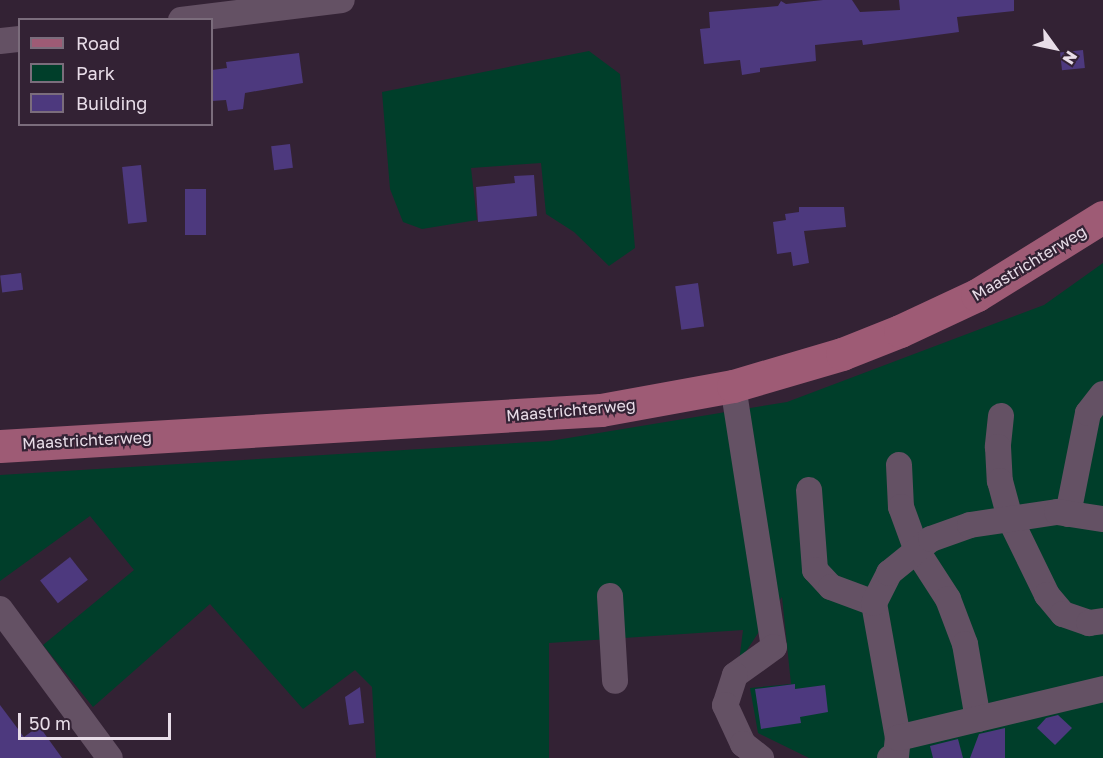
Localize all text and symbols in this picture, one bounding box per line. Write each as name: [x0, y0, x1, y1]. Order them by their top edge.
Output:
legend: [18, 18, 213, 126]
north arrow: [1025, 18, 1085, 78]
text: Road: [76, 32, 120, 54]
text: N: [1058, 47, 1082, 68]
text: Park: [76, 62, 115, 84]
text: Building: [76, 92, 147, 114]
street label: Maastrichterweg: [968, 221, 1090, 305]
street label: Maastrichterweg: [506, 395, 636, 425]
street label: Maastrichterweg: [22, 427, 152, 453]
scale bar: [21, 701, 174, 739]
text: 50 m: [29, 712, 71, 734]

